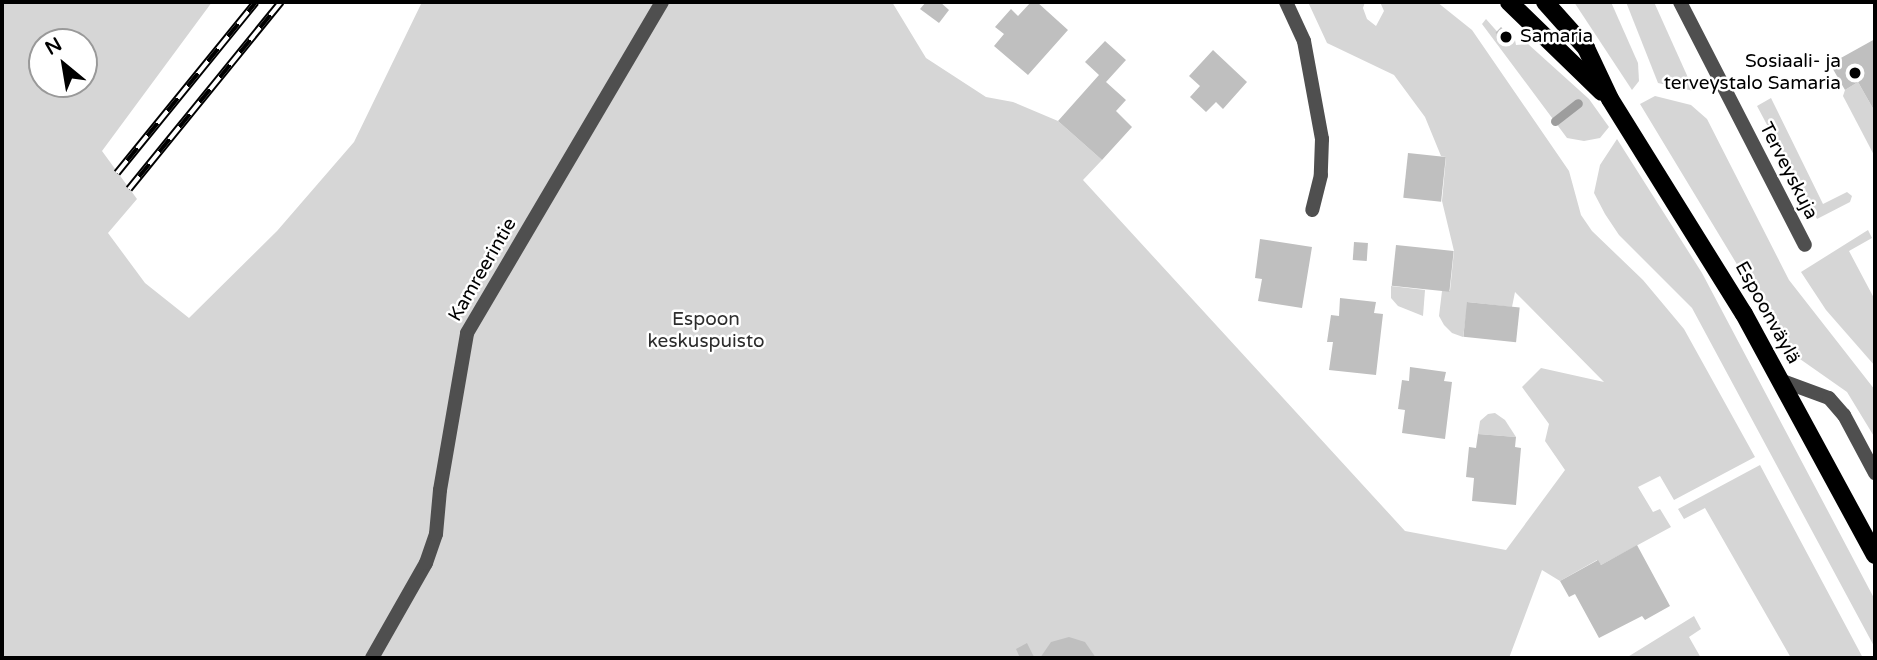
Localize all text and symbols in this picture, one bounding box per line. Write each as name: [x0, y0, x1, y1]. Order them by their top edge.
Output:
place label: Samaria: [1520, 26, 1593, 48]
north arrow: [28, 28, 98, 98]
marker: Samaria: [1498, 29, 1514, 45]
text: N: [41, 33, 66, 60]
place label: Sosiaali- ja terveystalo Samaria: [1664, 51, 1841, 95]
marker: Sosiaali- ja terveystalo Samaria: [1847, 65, 1863, 81]
street label: Terveyskuja: [1754, 119, 1822, 223]
street label: Kamreerintie: [444, 214, 522, 326]
street label: Espoonväylä: [1729, 258, 1805, 368]
park label: Espoon keskuspuisto: [647, 309, 765, 353]

